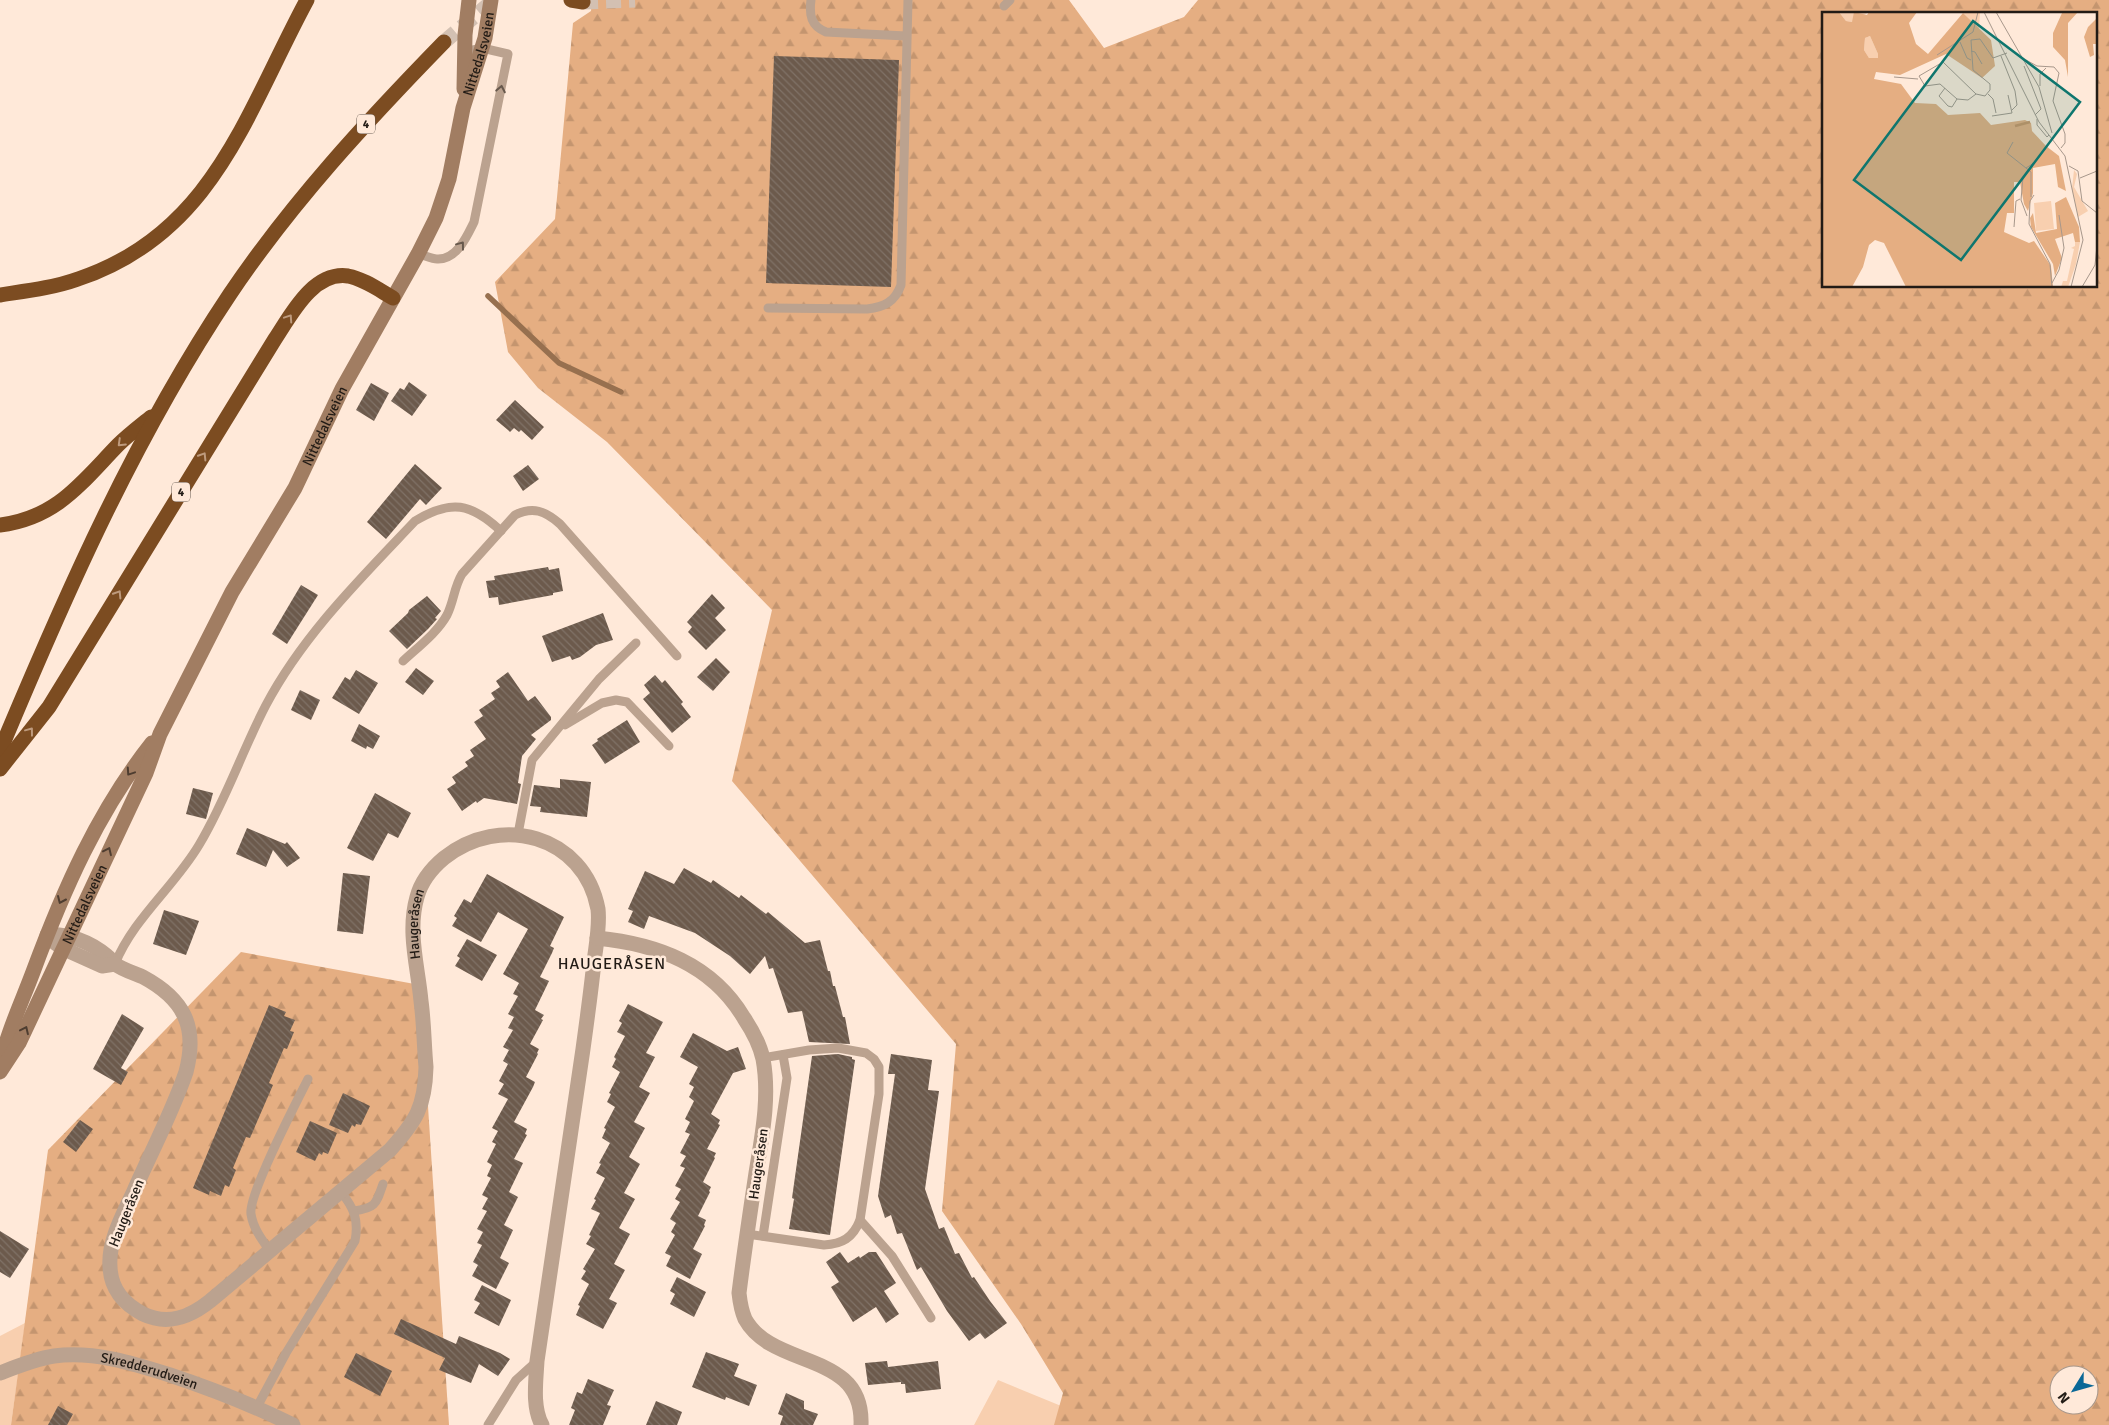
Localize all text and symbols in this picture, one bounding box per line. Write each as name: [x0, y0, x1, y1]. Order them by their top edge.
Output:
street label: Nittedalsveien: [459, 11, 498, 98]
inset map: [1822, 12, 2096, 288]
one-way arrow: [495, 84, 505, 93]
road number: 4: [357, 115, 375, 134]
one-way arrow: [455, 242, 463, 251]
one-way arrow: [283, 314, 292, 324]
street label: Nittedalsveien: [299, 383, 351, 469]
one-way arrow: [117, 437, 126, 446]
one-way arrow: [197, 452, 207, 461]
road number: 4: [172, 482, 190, 502]
one-way arrow: [112, 591, 121, 600]
one-way arrow: [25, 728, 33, 737]
one-way arrow: [127, 767, 136, 776]
one-way arrow: [102, 848, 112, 857]
street label: Nittedalsveien: [59, 862, 111, 947]
street label: Haugeråsen: [405, 886, 428, 960]
one-way arrow: [57, 895, 68, 904]
district label: HAUGERÅSEN: [558, 954, 666, 974]
one-way arrow: [18, 1027, 28, 1036]
street label: Haugeråsen: [745, 1127, 772, 1201]
street label: Haugeråsen: [105, 1177, 148, 1250]
street label: Skredderudveien: [99, 1349, 200, 1393]
north arrow: [2049, 1365, 2099, 1415]
text: N: [2054, 1389, 2074, 1407]

